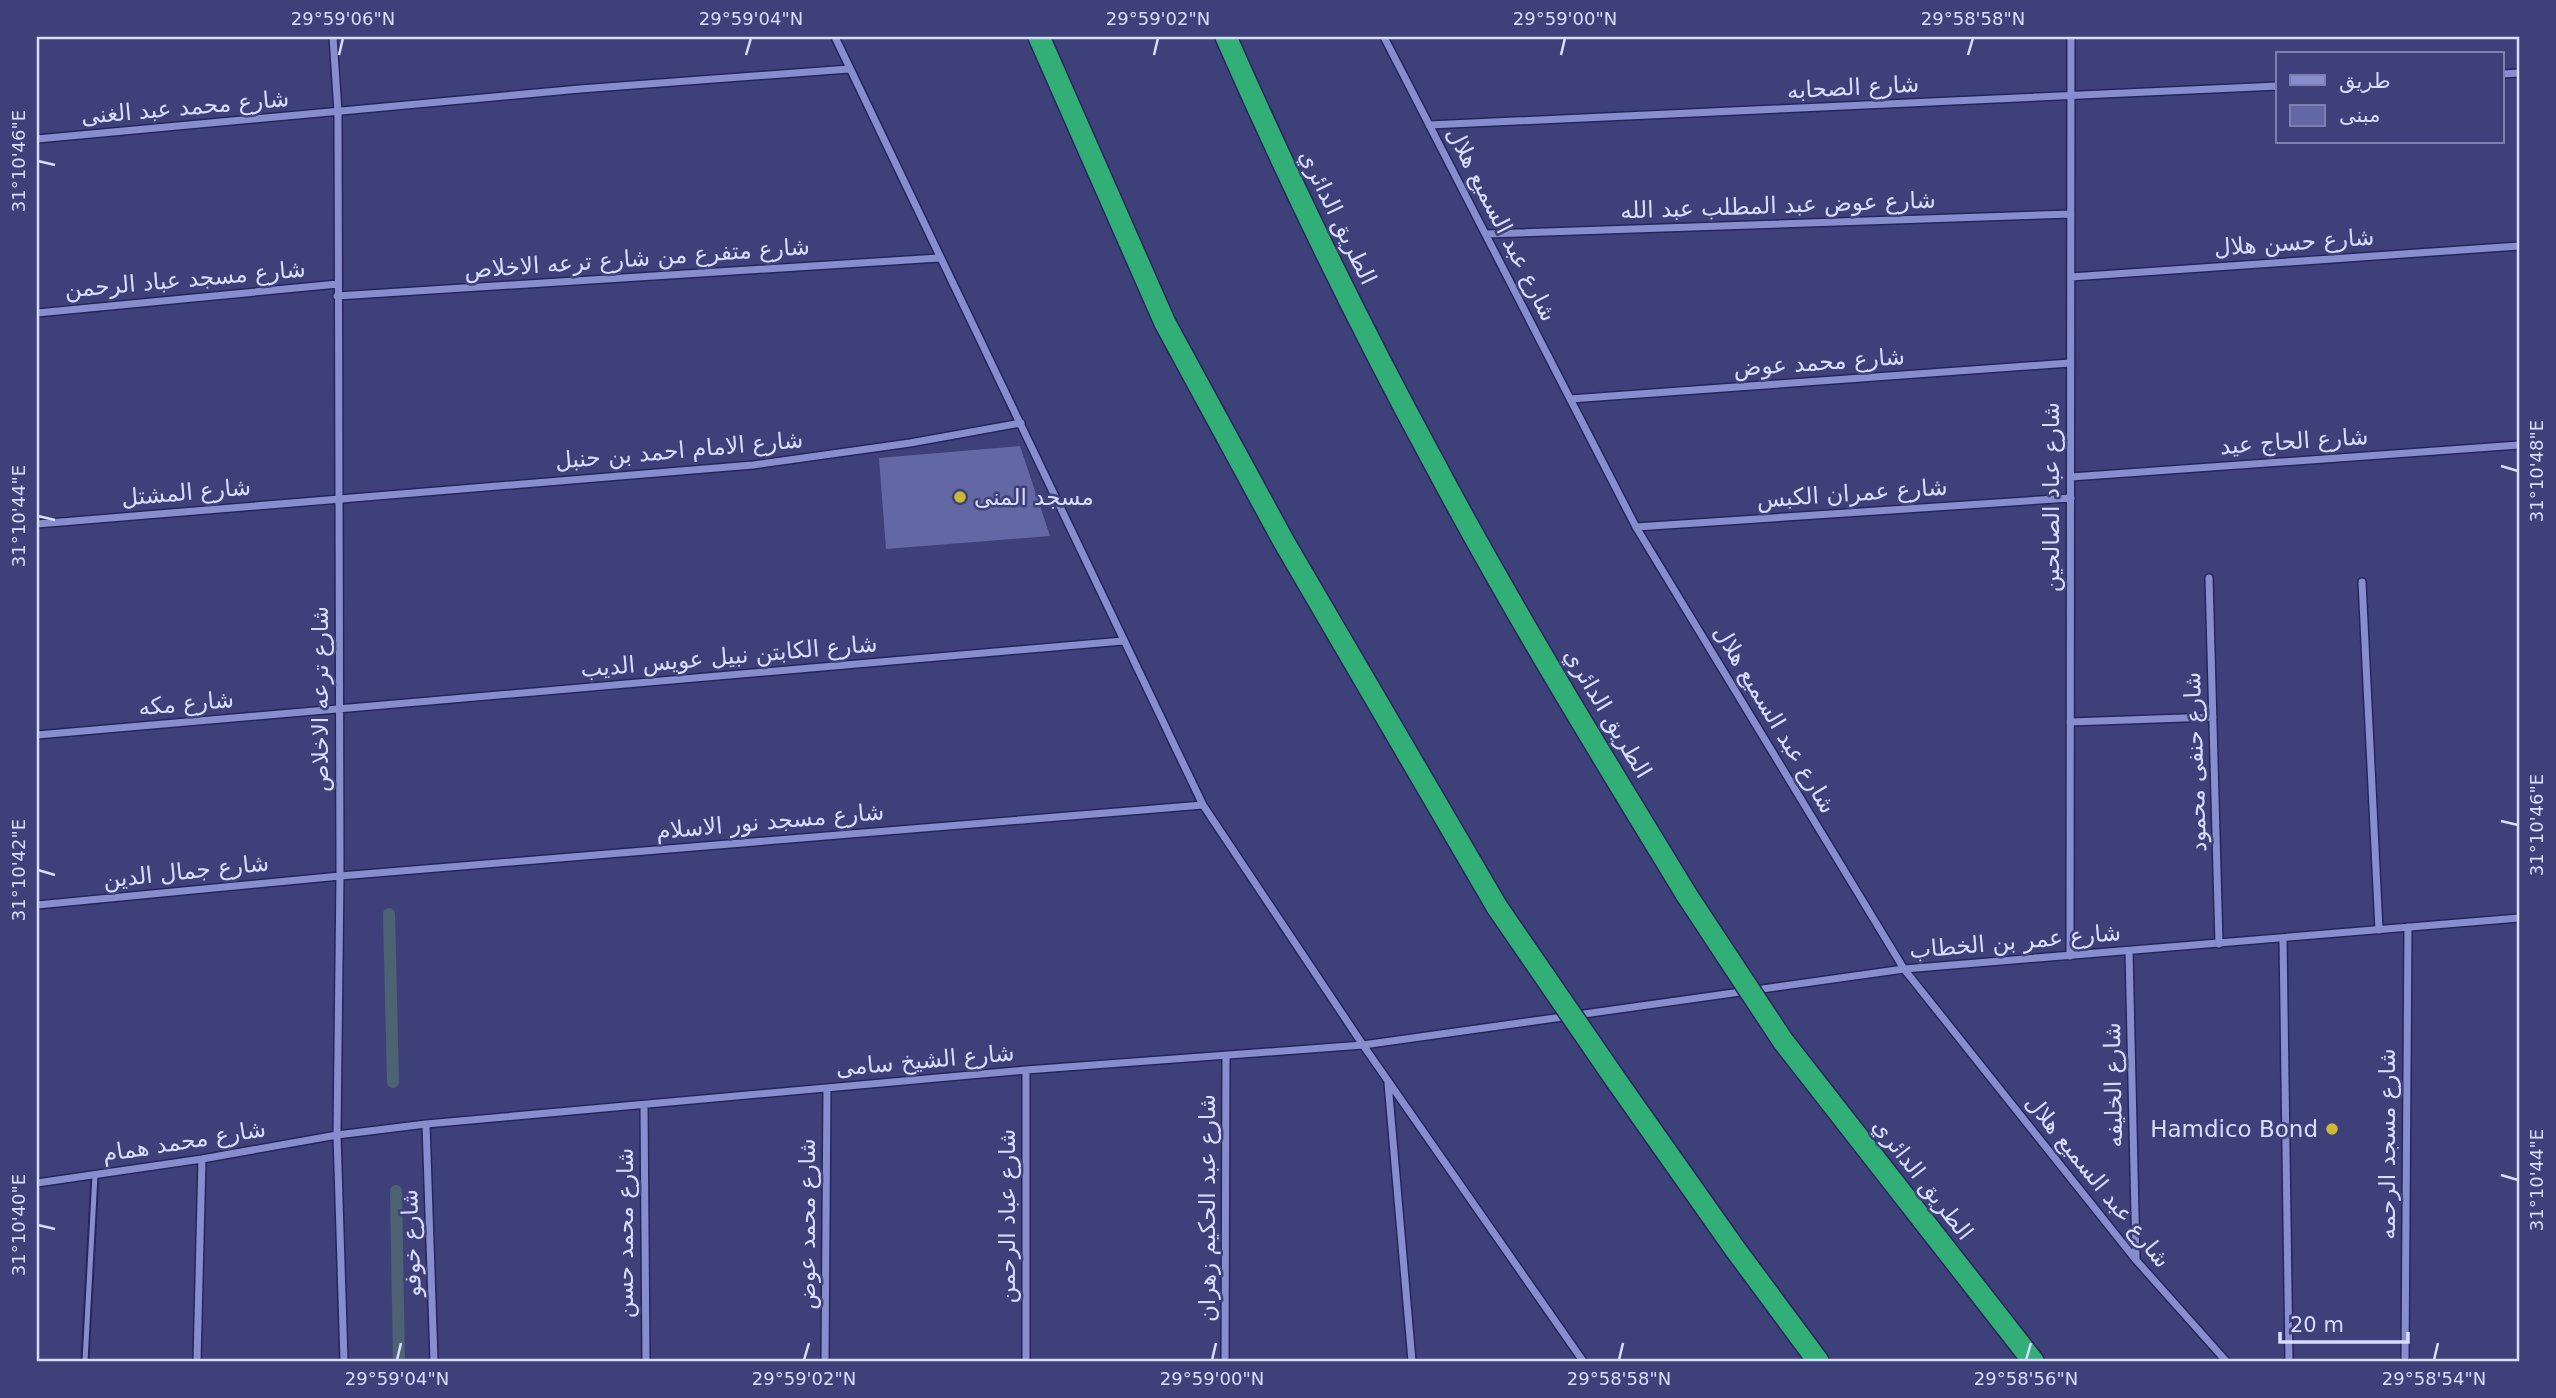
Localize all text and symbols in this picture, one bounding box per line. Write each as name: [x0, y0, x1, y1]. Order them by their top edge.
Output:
text: 29°59'06"N: [291, 8, 395, 29]
text: 29°59'04"N: [699, 8, 803, 29]
text: 29°59'02"N: [1106, 8, 1210, 29]
text: 29°59'00"N: [1513, 8, 1617, 29]
text: 29°58'58"N: [1921, 8, 2025, 29]
legend: [2276, 52, 2504, 144]
text: طريق: [2339, 69, 2391, 93]
street label: شارع الصحابه: [1786, 71, 1920, 104]
street label: شارع محمد عبد الغنى: [80, 85, 290, 130]
text: مبنى: [2339, 103, 2380, 127]
text: 31°10'46"E: [8, 110, 29, 212]
street label: شارع عبد السميع هلال: [1441, 122, 1562, 326]
street label: الطريق الدائري: [1293, 145, 1382, 289]
street label: شارع عوض عبد المطلب عبد الله: [1620, 186, 1936, 224]
street label: شارع حسن هلال: [2213, 223, 2375, 262]
street label: شارع متفرع من شارع ترعه الاخلاص: [463, 233, 811, 284]
street label: شارع مسجد عباد الرحمن: [63, 256, 307, 303]
street label: شارع محمد عوض: [1732, 343, 1906, 382]
street label: شارع عباد الصالحين: [2038, 402, 2065, 592]
text: 31°10'48"E: [2526, 420, 2547, 522]
street label: شارع الحاج عيد: [2219, 423, 2369, 460]
street label: شارع الامام احمد بن حنبل: [554, 426, 804, 475]
text: 31°10'44"E: [8, 465, 29, 567]
street label: شارع المشتل: [120, 473, 252, 512]
street label: شارع عمران الكبس: [1756, 473, 1948, 514]
place label: مسجد المنى: [974, 484, 1094, 510]
marker: مسجد المنى: [952, 489, 968, 505]
street label: شارع ترعه الاخلاص: [307, 606, 334, 792]
street label: شارع عبد السميع هلال: [1708, 620, 1841, 818]
street label: شارع الكابتن نبيل عويس الديب: [580, 630, 879, 683]
street label: الطريق الدائري: [1558, 643, 1657, 783]
street label: شارع حنفى محمود: [2179, 671, 2212, 853]
street label: شارع مكه: [137, 686, 235, 721]
text: 31°10'46"E: [2526, 774, 2547, 876]
street label: شارع مسجد نور الاسلام: [655, 798, 885, 845]
text: 31°10'42"E: [8, 819, 29, 921]
street label: شارع جمال الدين: [102, 849, 270, 894]
street label: شارع عمر بن الخطاب: [1908, 919, 2122, 964]
street label: شارع الخليفه: [2099, 1022, 2128, 1148]
street label: شارع الشيخ سامى: [835, 1039, 1015, 1082]
street label: شارع مسجد الرحمه: [2374, 1048, 2401, 1240]
street label: شارع عبد السميع هلال: [2020, 1089, 2176, 1273]
street label: شارع عبد الحكيم زهران: [1194, 1094, 1221, 1322]
street label: الطريق الدائري: [1867, 1113, 1978, 1245]
street label: شارع محمد همام: [101, 1115, 268, 1168]
place label: Hamdico Bond: [2150, 1116, 2318, 1142]
marker: Hamdico Bond: [2324, 1121, 2340, 1137]
street label: شارع عباد الرحمن: [994, 1129, 1021, 1303]
text: 31°10'44"E: [2526, 1129, 2547, 1231]
street label: شارع محمد عوض: [794, 1138, 821, 1310]
street label: شارع محمد حسن: [612, 1148, 639, 1318]
text: 31°10'40"E: [8, 1174, 29, 1276]
street label: شارع خوفو: [396, 1189, 427, 1298]
scale bar: [2280, 1300, 2407, 1344]
text: 20 m: [2290, 1313, 2344, 1337]
text: 29°59'04"N: [345, 1368, 449, 1389]
text: 29°59'02"N: [752, 1368, 856, 1389]
text: 29°59'00"N: [1160, 1368, 1264, 1389]
text: 29°58'58"N: [1567, 1368, 1671, 1389]
text: 29°58'56"N: [1974, 1368, 2078, 1389]
text: 29°58'54"N: [2382, 1368, 2486, 1389]

